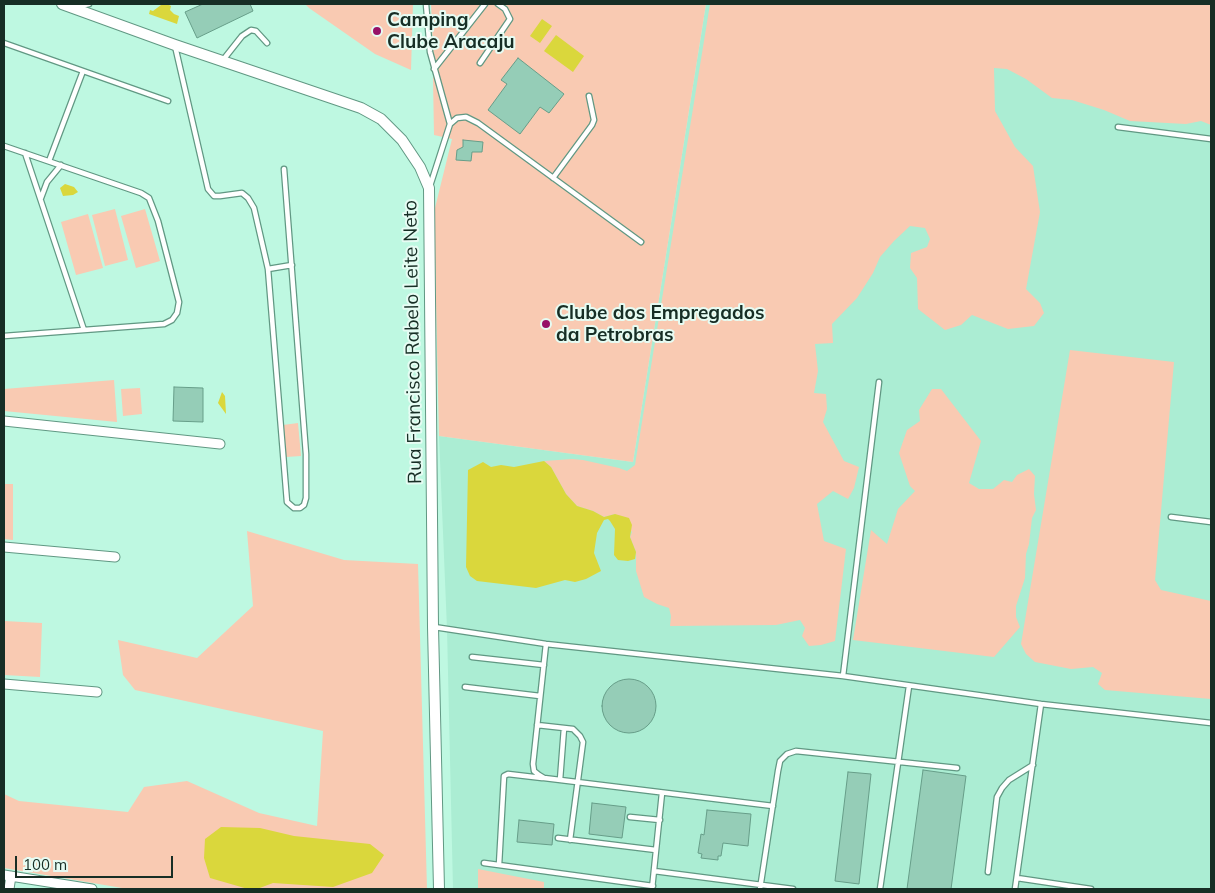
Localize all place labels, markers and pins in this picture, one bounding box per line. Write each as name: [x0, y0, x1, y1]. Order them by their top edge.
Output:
place label: Camping Clube Aracaju: [387, 9, 515, 53]
marker: Camping Clube Aracaju: [371, 25, 383, 37]
place label: Clube dos Empregados da Petrobras: [556, 302, 764, 346]
marker: Clube dos Empregados da Petrobras: [540, 318, 552, 330]

